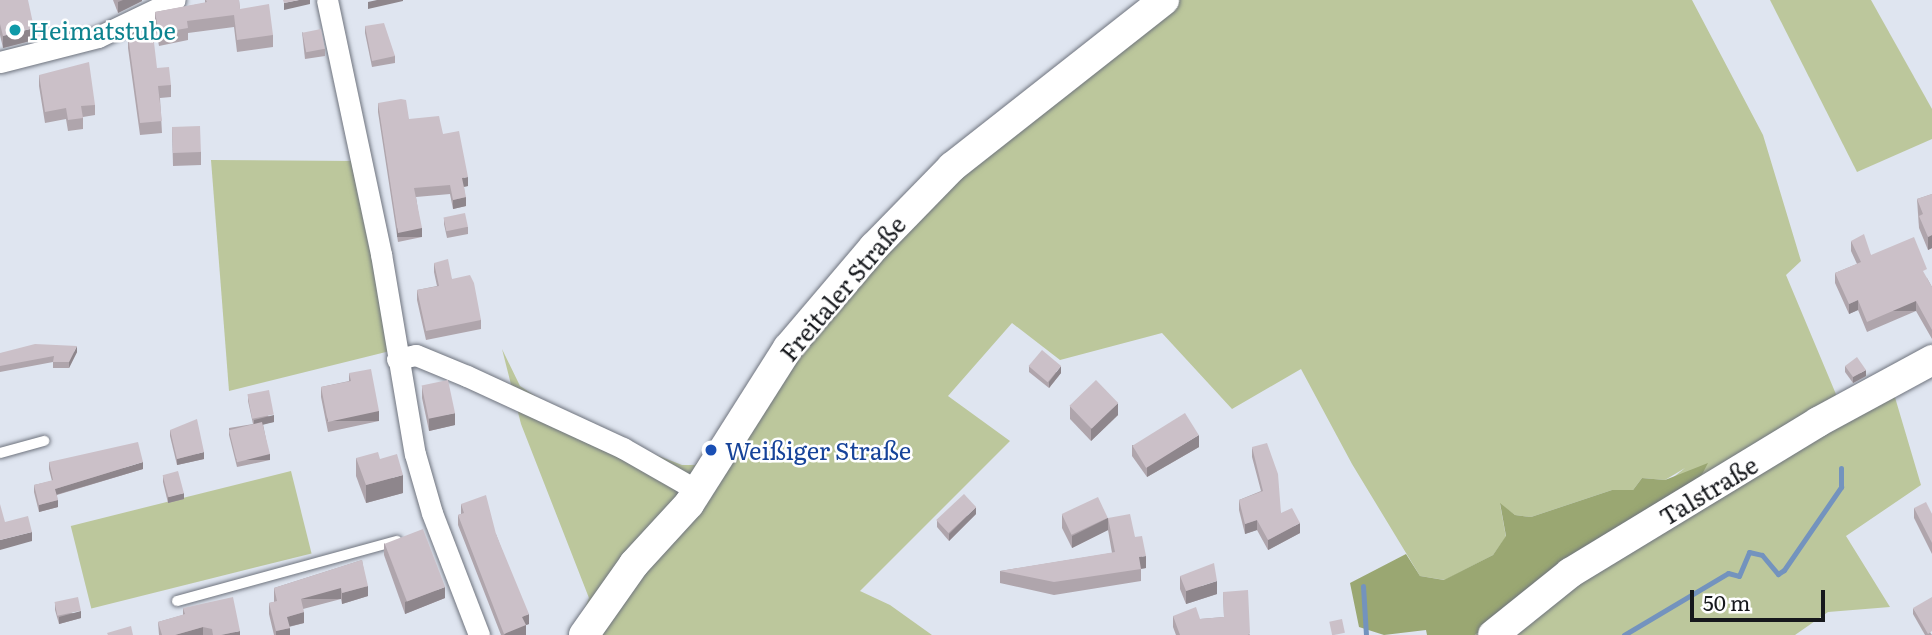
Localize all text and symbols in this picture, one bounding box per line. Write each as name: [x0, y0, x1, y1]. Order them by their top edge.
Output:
place label: Heimatstube: [29, 16, 176, 44]
marker: Heimatstube: [7, 22, 23, 38]
street label: Freitaler Straße: [773, 210, 911, 366]
place label: Weißiger Straße: [725, 436, 911, 464]
marker: Weißiger Straße: [703, 442, 719, 458]
street label: Talstraße: [1654, 449, 1762, 531]
scale bar: [1694, 576, 1829, 620]
text: 50 m: [1703, 586, 1750, 617]

